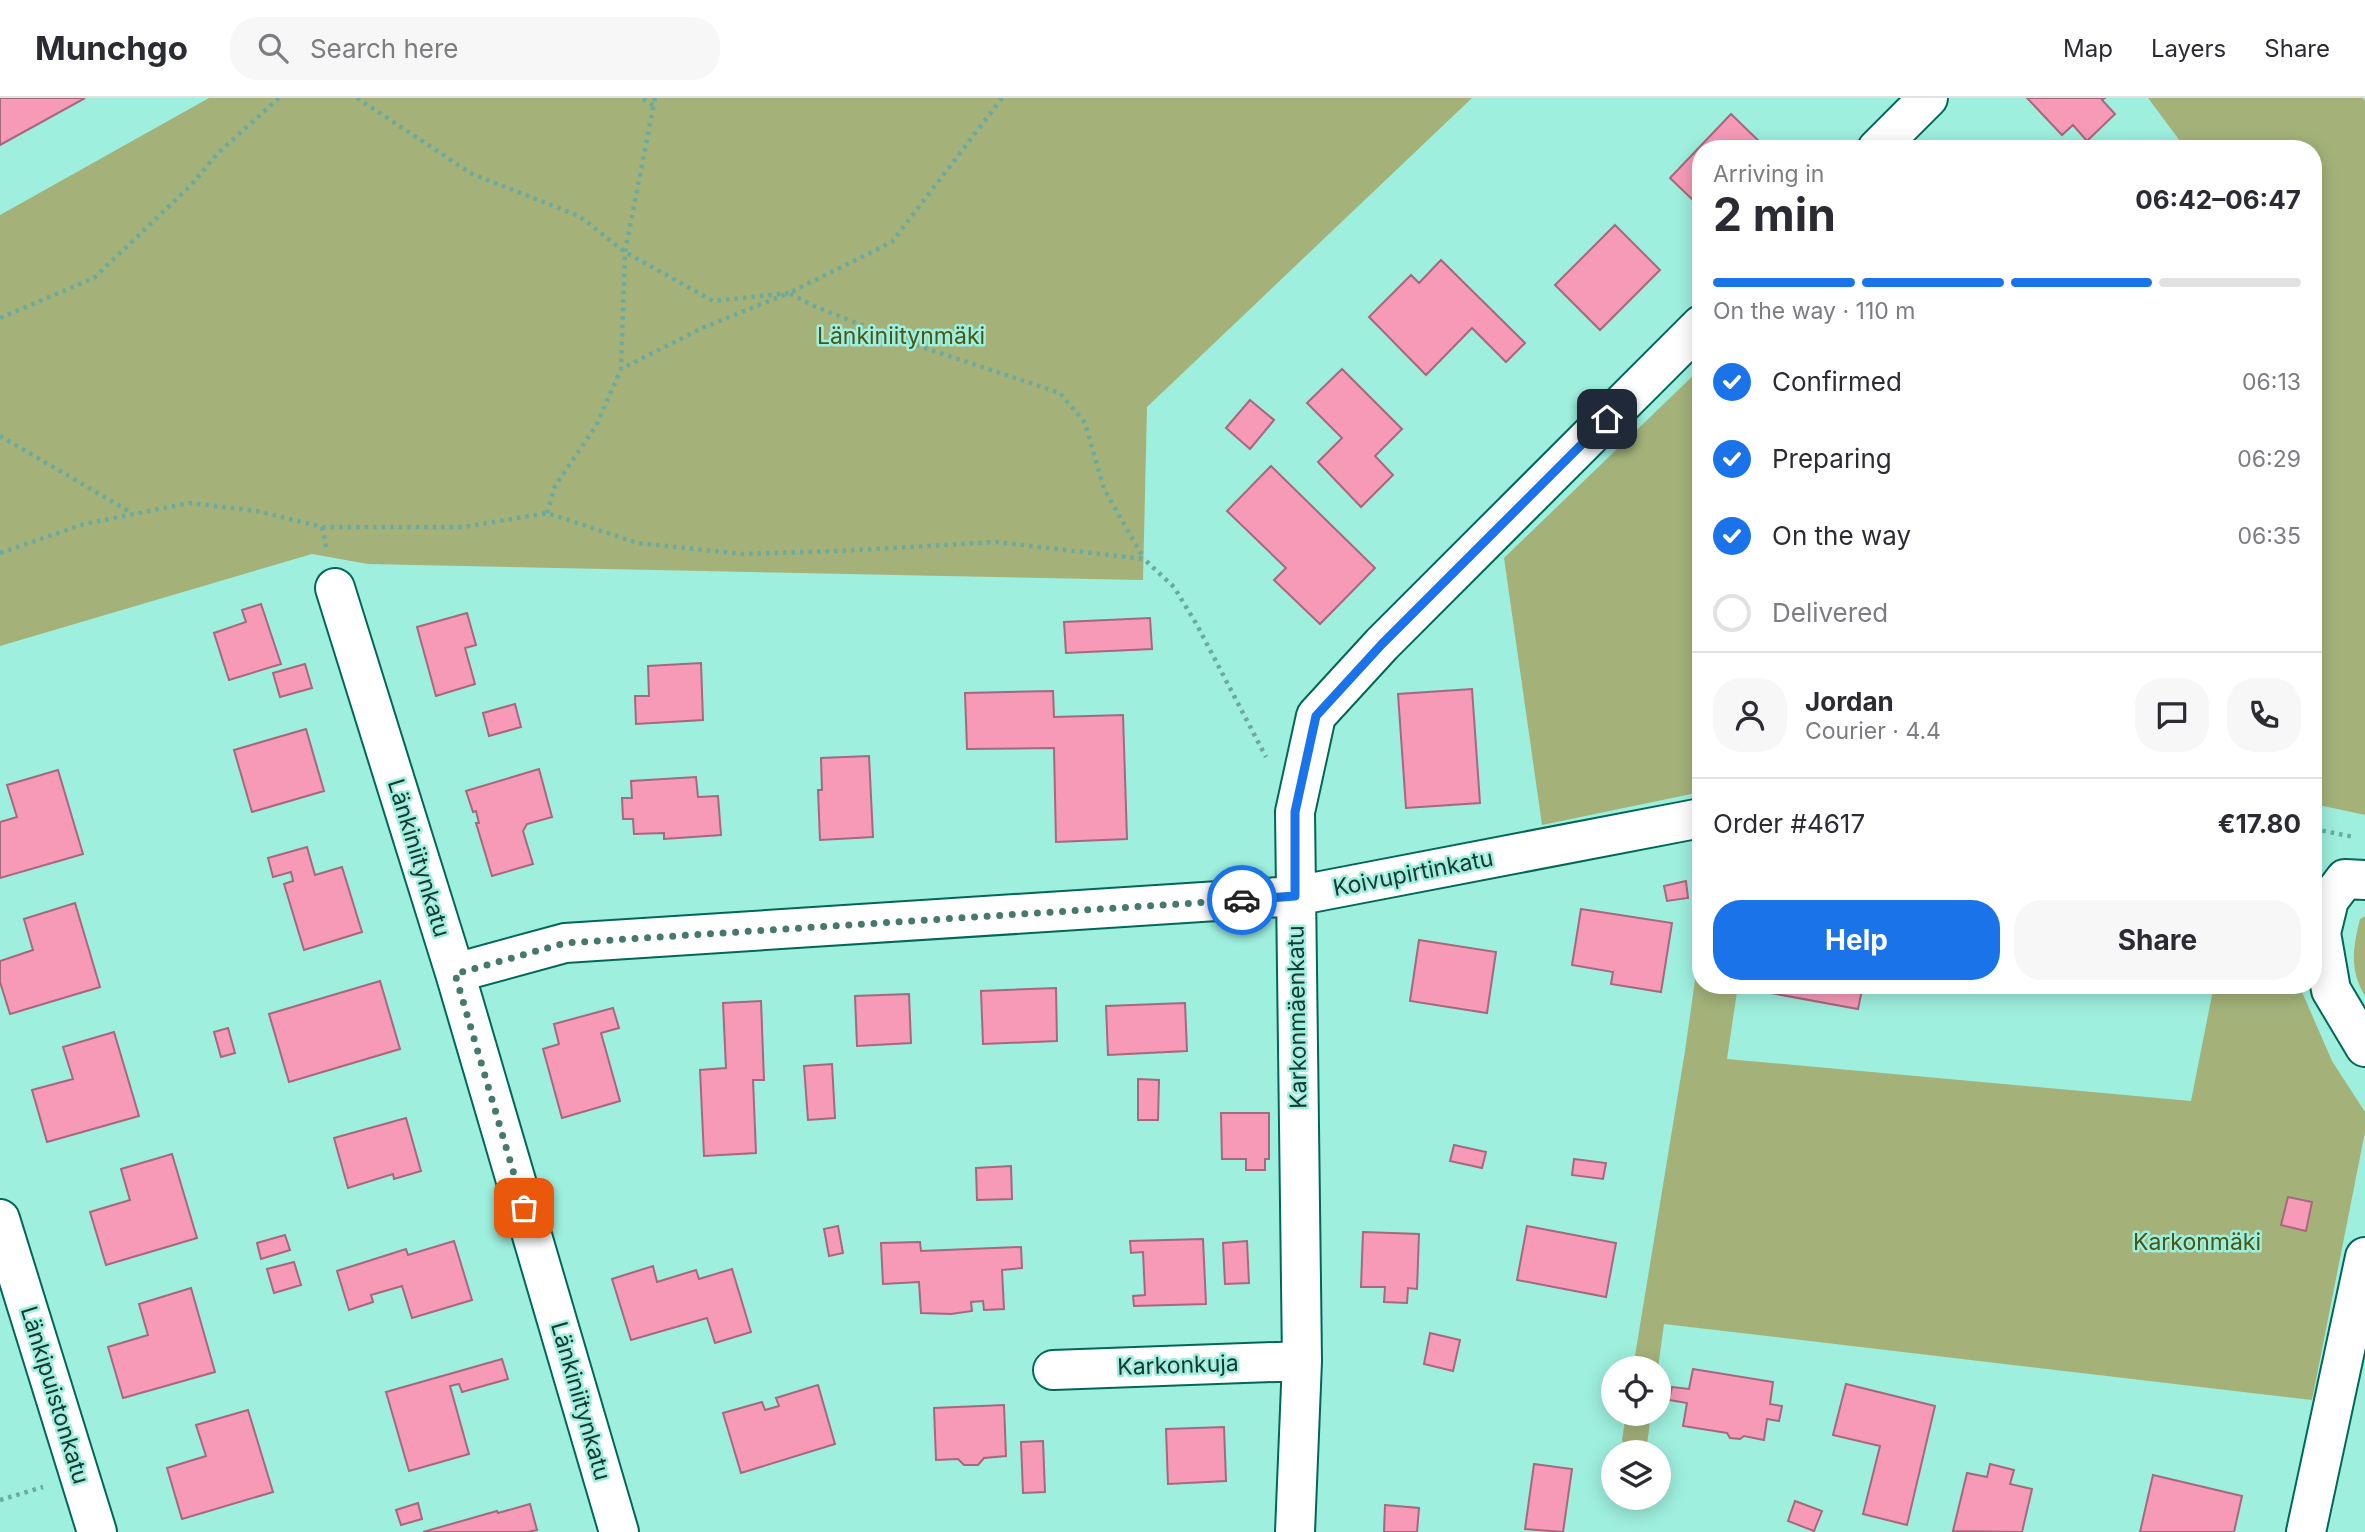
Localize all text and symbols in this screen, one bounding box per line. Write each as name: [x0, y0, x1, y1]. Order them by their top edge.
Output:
search box: [230, 17, 720, 80]
text: Munchgo: [35, 28, 188, 68]
icon: search: [254, 29, 292, 67]
text: Search here: [310, 33, 459, 64]
text: Map: [2063, 34, 2113, 63]
text: Layers: [2151, 34, 2226, 63]
text: Share: [2264, 34, 2330, 63]
text: Arriving in: [1713, 160, 1824, 188]
text: 06:42–06:47: [2135, 184, 2301, 215]
text: 2 min: [1713, 186, 1836, 242]
text: On the way · 110 m: [1713, 297, 1915, 325]
park label: Länkiniitynmäki: [817, 322, 985, 350]
icon: check: [1713, 363, 1751, 401]
text: Confirmed: [1772, 366, 1902, 397]
text: 06:13: [2242, 368, 2301, 396]
pin: [1577, 389, 1637, 449]
icon: home: [1588, 400, 1626, 438]
icon: check: [1713, 440, 1751, 478]
text: Preparing: [1772, 443, 1892, 474]
text: 06:29: [2237, 445, 2301, 473]
icon: check: [1713, 517, 1751, 555]
text: On the way: [1772, 520, 1911, 551]
text: 06:35: [2237, 522, 2301, 550]
text: Delivered: [1772, 597, 1888, 628]
button: person: [1713, 678, 1787, 752]
button: chat: [2135, 678, 2209, 752]
button: phone: [2227, 678, 2301, 752]
text: Jordan: [1805, 686, 1894, 717]
text: Courier · 4.4: [1805, 717, 1941, 745]
street label: Länkiniitynkatu: [382, 776, 456, 940]
text: Order #4617: [1713, 808, 1865, 839]
text: €17.80: [2218, 808, 2301, 839]
street label: Koivupirtinkatu: [1331, 844, 1495, 902]
courier: [1207, 865, 1277, 935]
icon: car: [1223, 881, 1261, 919]
button: Help: [1713, 900, 2000, 980]
button: Share: [2014, 900, 2301, 980]
street label: Karkonmäenkatu: [1281, 925, 1313, 1109]
pin: [494, 1178, 554, 1238]
icon: bag: [505, 1189, 543, 1227]
park label: Karkonmäki: [2133, 1228, 2261, 1256]
street label: Länkipuistonkatu: [15, 1303, 95, 1487]
street label: Länkiniitynkatu: [545, 1319, 617, 1483]
street label: Karkonkuja: [1117, 1349, 1239, 1381]
map controls: [1601, 1356, 1671, 1510]
button: locate: [1601, 1356, 1671, 1426]
button: layers: [1601, 1440, 1671, 1510]

